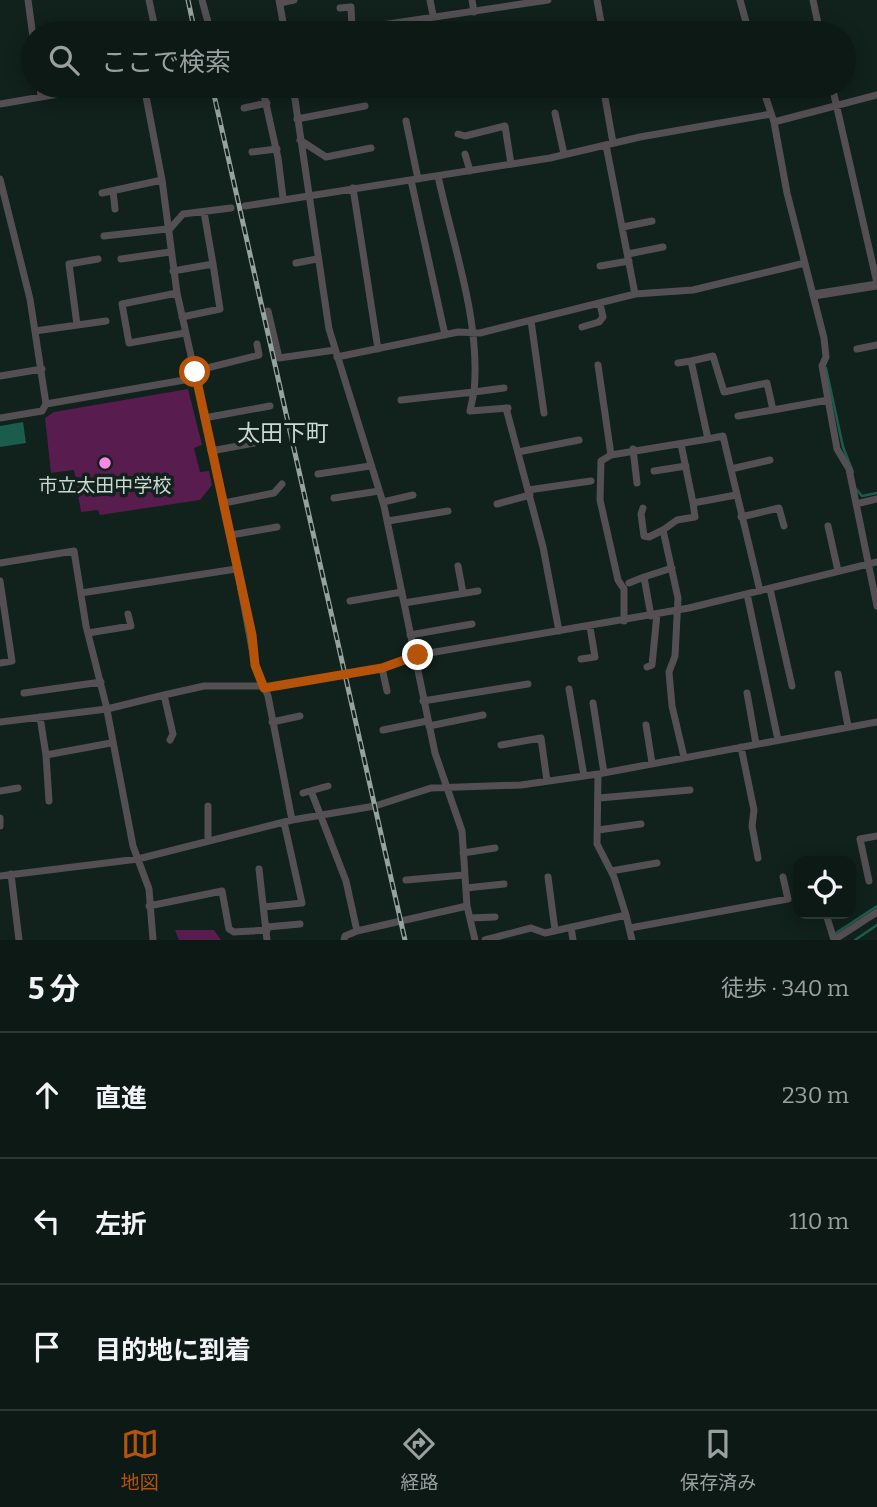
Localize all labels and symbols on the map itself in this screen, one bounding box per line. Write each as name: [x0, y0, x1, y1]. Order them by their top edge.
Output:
route start: [179, 356, 210, 387]
district label: 太田下町: [237, 419, 329, 447]
marker: 市立太田中学校: [97, 455, 113, 471]
place label: 市立太田中学校: [38, 474, 172, 497]
route end: [402, 639, 433, 670]

